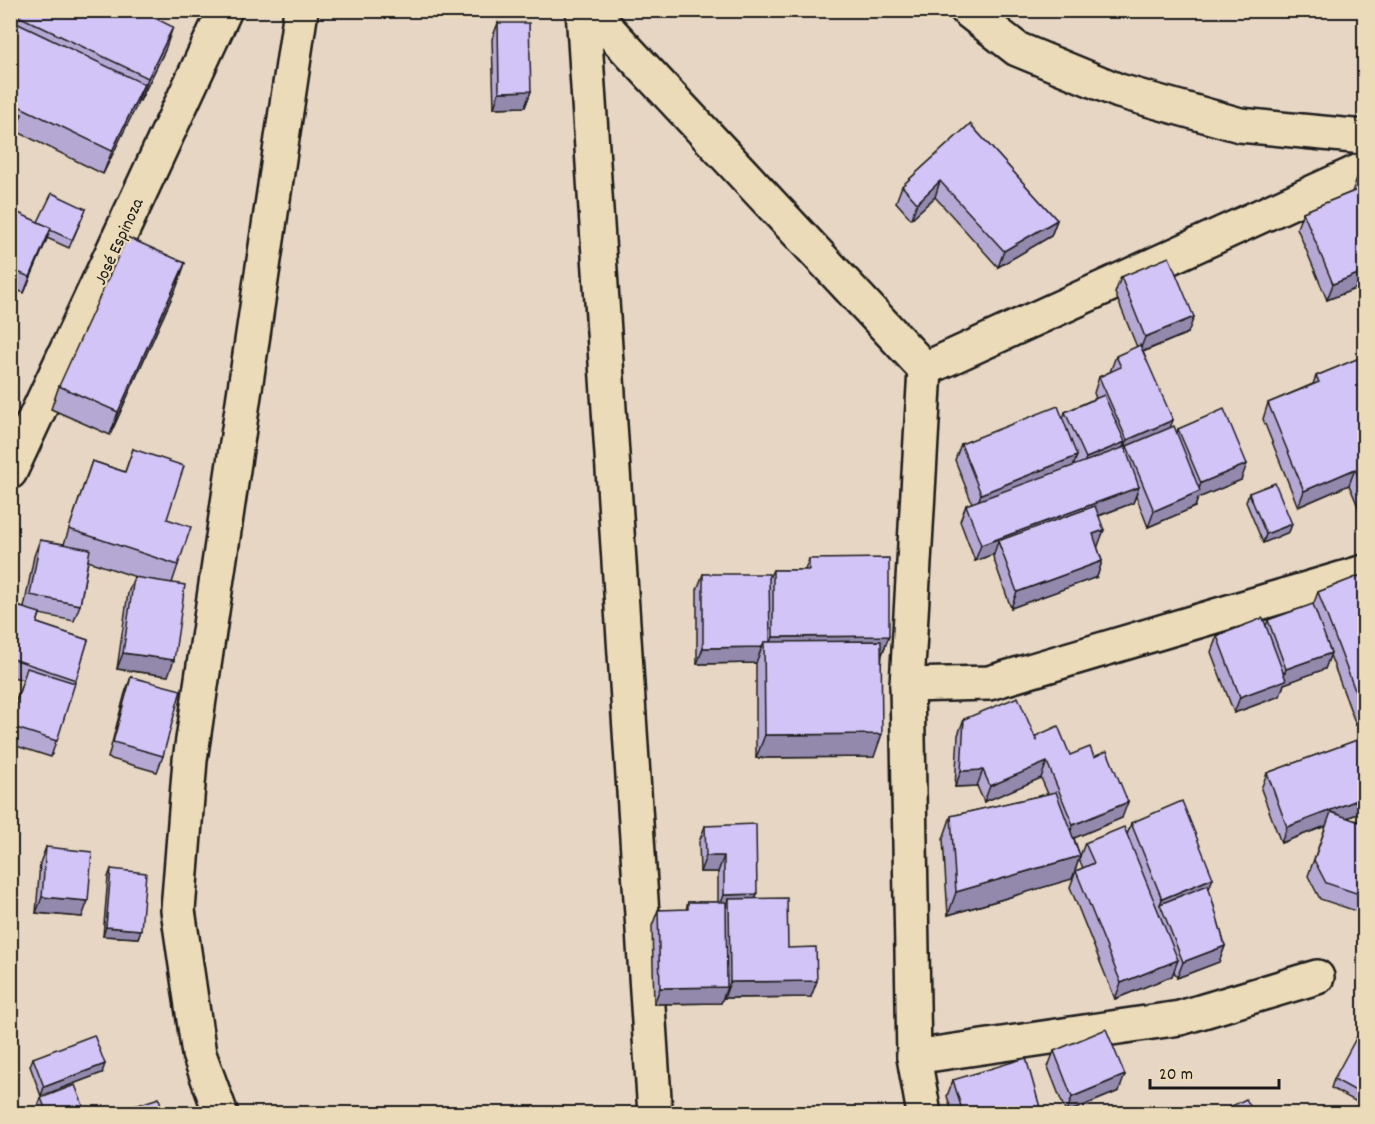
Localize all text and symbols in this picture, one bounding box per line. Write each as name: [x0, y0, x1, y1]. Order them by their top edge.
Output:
street label: José Espinoza: [89, 194, 151, 289]
scale bar: [1150, 1052, 1279, 1090]
text: 20 m: [1159, 1063, 1193, 1088]

